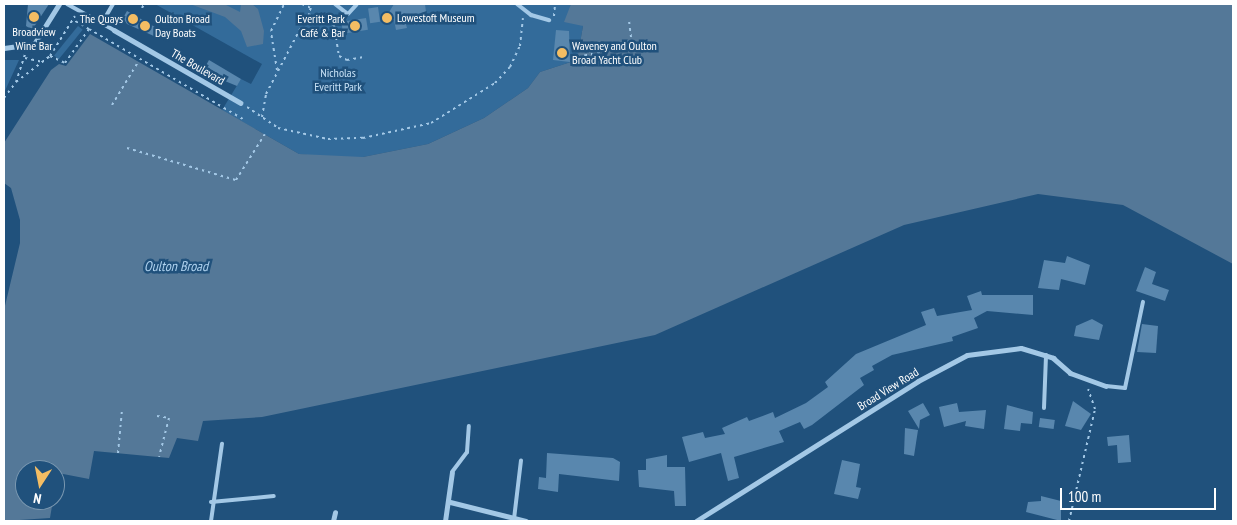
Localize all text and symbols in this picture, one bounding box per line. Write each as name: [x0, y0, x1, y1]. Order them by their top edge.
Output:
marker: Broadview Wine Bar: [28, 11, 40, 23]
place label: Lowestoft Museum: [397, 11, 474, 25]
place label: The Quays: [80, 12, 123, 26]
place label: Oulton Broad Day Boats: [155, 12, 210, 40]
place label: Everitt Park Café & Bar: [297, 12, 345, 40]
marker: Lowestoft Museum: [381, 12, 393, 24]
marker: The Quays: [127, 13, 139, 25]
marker: Oulton Broad Day Boats: [139, 20, 151, 32]
marker: Everitt Park Café & Bar: [349, 20, 361, 32]
place label: Broadview Wine Bar: [12, 25, 56, 53]
place label: Waveney and Oulton Broad Yacht Club: [572, 39, 657, 67]
street label: The Boulevard: [169, 46, 227, 88]
marker: Waveney and Oulton Broad Yacht Club: [556, 47, 568, 59]
park label: Nicholas Everitt Park: [314, 66, 362, 94]
water label: Oulton Broad: [144, 258, 208, 274]
street label: Broad View Road: [855, 364, 921, 414]
north arrow: [15, 460, 65, 510]
scale bar: [1062, 478, 1218, 510]
text: 100 m: [1068, 487, 1101, 506]
text: N: [32, 489, 43, 508]

